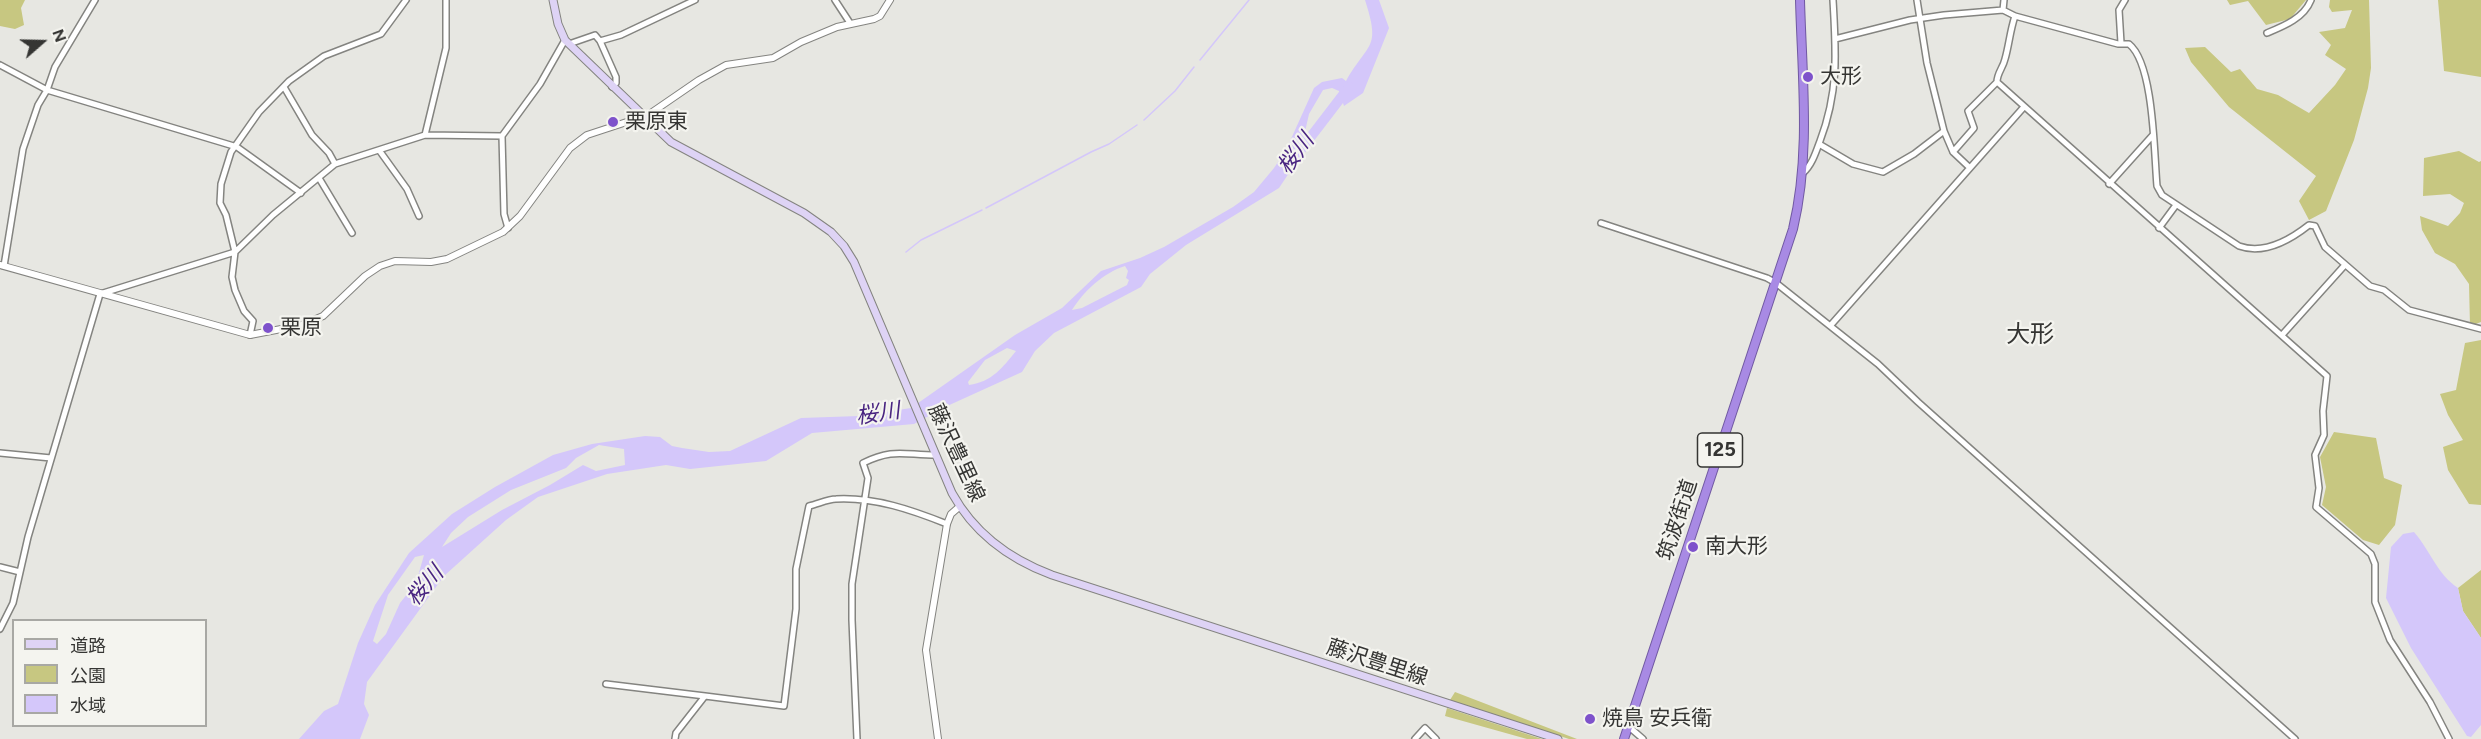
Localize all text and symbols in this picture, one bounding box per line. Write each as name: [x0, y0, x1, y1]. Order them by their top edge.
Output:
north arrow: [12, 12, 72, 72]
text: N: [48, 27, 70, 45]
place label: 大形: [1820, 64, 1862, 90]
marker: 大形: [1801, 70, 1815, 84]
place label: 栗原東: [625, 109, 688, 135]
marker: 栗原東: [606, 115, 620, 129]
water label: 桜川: [1272, 128, 1320, 180]
place label: 栗原: [280, 315, 322, 341]
marker: 栗原: [261, 321, 275, 335]
district label: 大形: [2006, 321, 2054, 349]
water label: 桜川: [854, 398, 902, 430]
street label: 藤沢豊里線: [922, 400, 990, 506]
road number: 125: [1698, 433, 1742, 467]
street label: 筑波街道: [1653, 476, 1703, 564]
place label: 南大形: [1705, 534, 1768, 560]
marker: 南大形: [1686, 540, 1700, 554]
water label: 桜川: [401, 561, 449, 611]
legend: [12, 619, 207, 727]
text: 道路: [70, 635, 106, 657]
street label: 藤沢豊里線: [1323, 635, 1431, 691]
text: 公園: [70, 665, 106, 687]
text: 水域: [70, 695, 106, 717]
place label: 焼鳥 安兵衛: [1602, 706, 1712, 732]
marker: 焼鳥 安兵衛: [1583, 712, 1597, 726]

